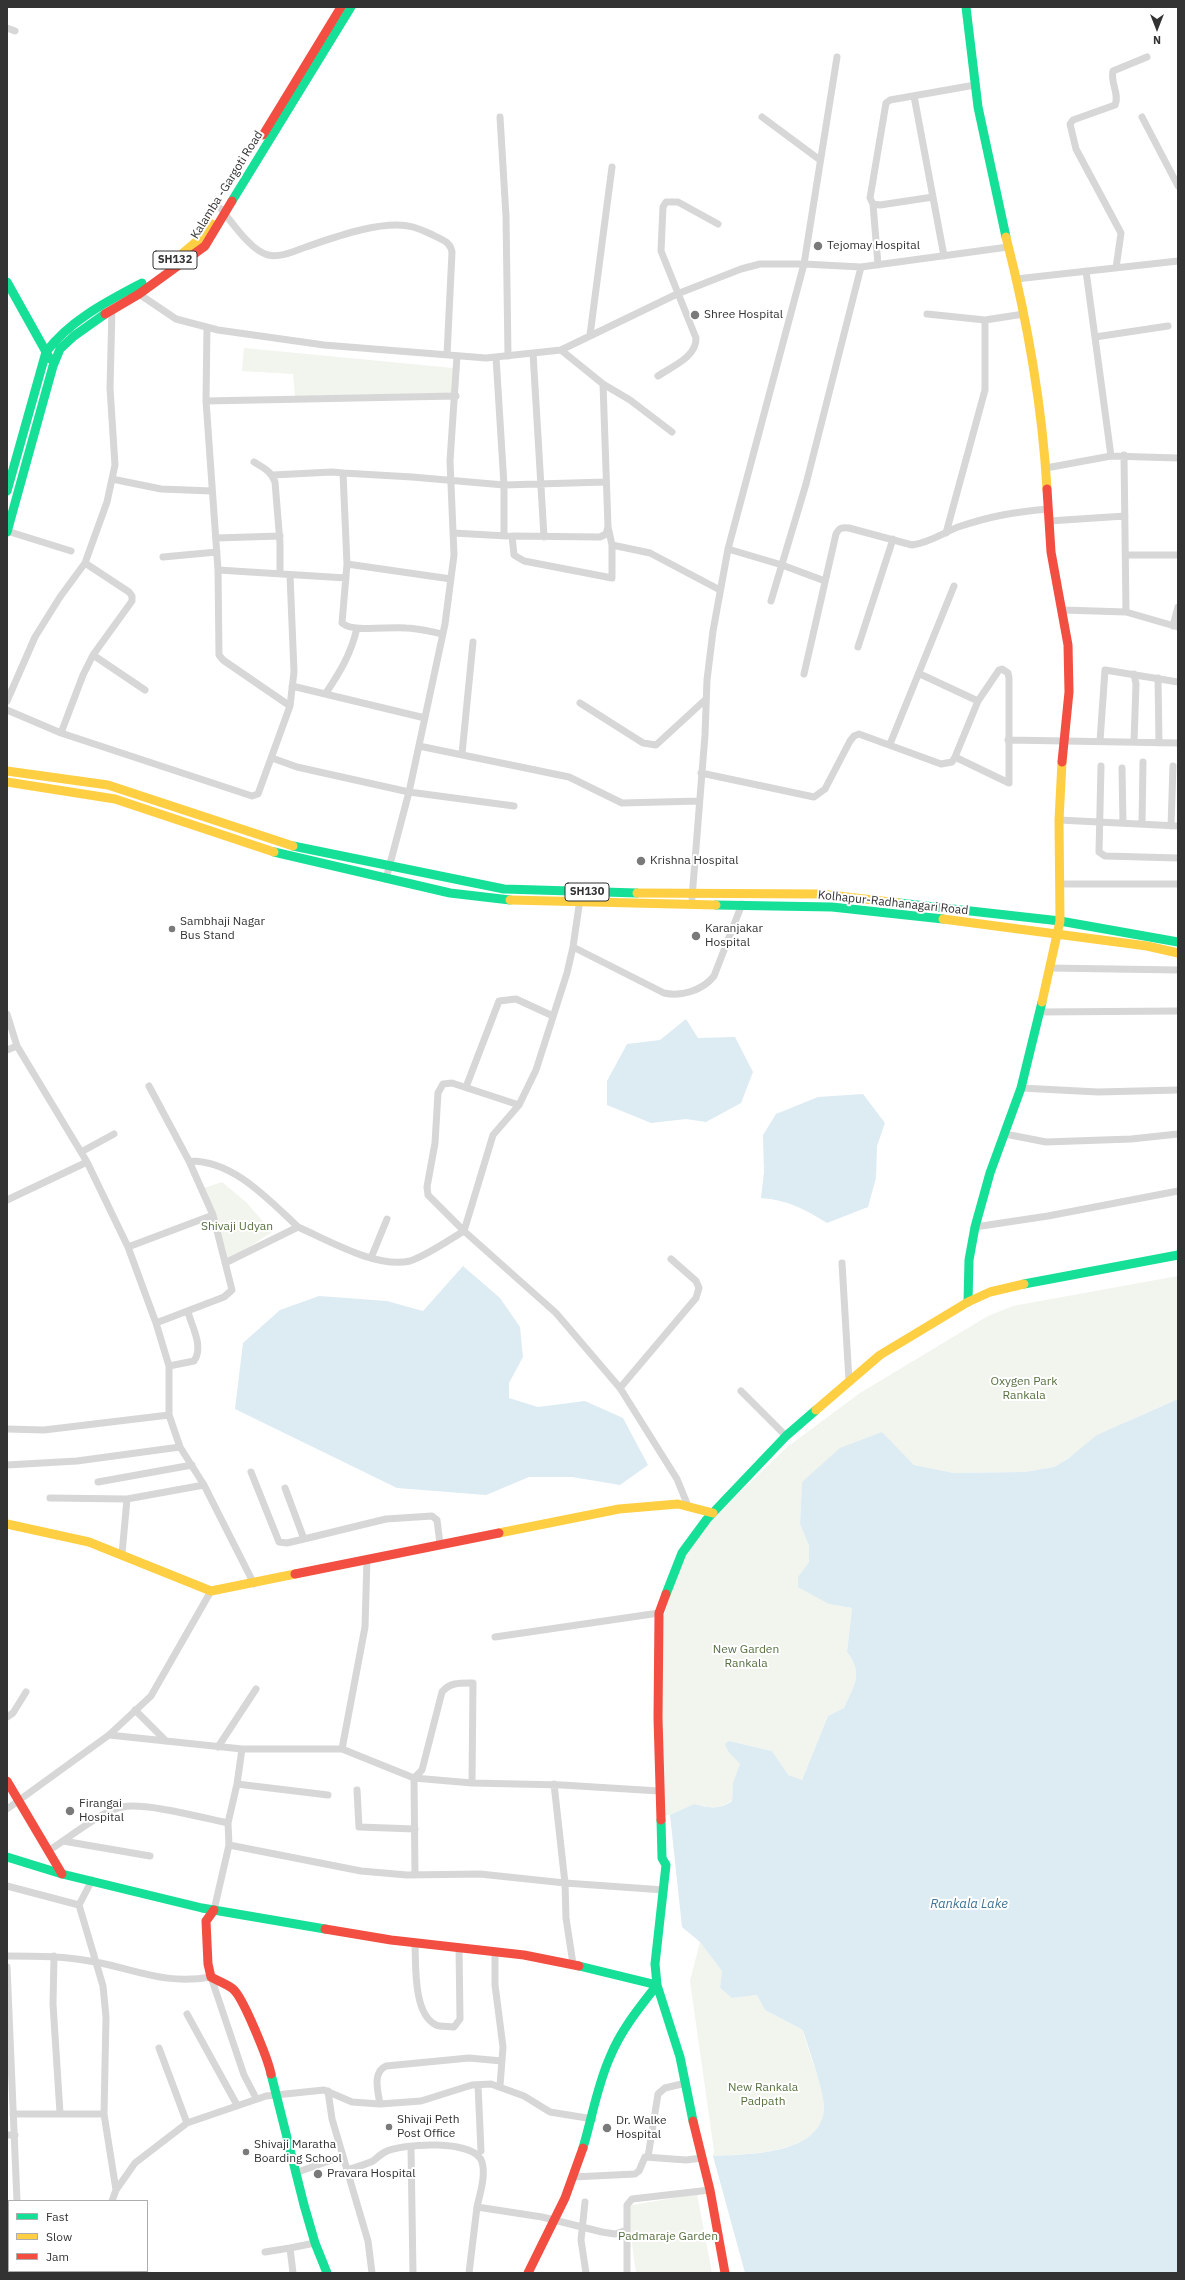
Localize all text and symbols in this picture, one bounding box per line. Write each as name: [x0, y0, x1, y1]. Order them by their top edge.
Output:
north arrow: [1137, 8, 1177, 48]
text: N: [1153, 33, 1161, 47]
street label: Kalamba -Gargoti Road: [188, 128, 266, 242]
place label: Tejomay Hospital: [827, 239, 920, 253]
marker: Tejomay Hospital: [812, 240, 824, 252]
road number: SH132: [153, 251, 197, 269]
place label: Shree Hospital: [704, 308, 783, 322]
marker: Shree Hospital: [689, 309, 701, 321]
place label: Krishna Hospital: [650, 854, 738, 868]
marker: Krishna Hospital: [635, 855, 647, 867]
road number: SH130: [565, 883, 609, 901]
street label: Kolhapur-Radhanagari Road: [817, 888, 969, 918]
place label: Sambhaji Nagar Bus Stand: [180, 915, 265, 943]
place label: Karanjakar Hospital: [705, 922, 763, 950]
marker: Sambhaji Nagar Bus Stand: [167, 924, 177, 934]
marker: Karanjakar Hospital: [690, 930, 702, 942]
park label: Shivaji Udyan: [201, 1220, 273, 1234]
park label: Oxygen Park Rankala: [991, 1375, 1057, 1403]
park label: New Garden Rankala: [713, 1643, 779, 1671]
place label: Firangai Hospital: [79, 1797, 124, 1825]
marker: Firangai Hospital: [64, 1805, 76, 1817]
water label: Rankala Lake: [930, 1896, 1008, 1912]
park label: New Rankala Padpath: [728, 2081, 798, 2109]
place label: Shivaji Peth Post Office: [397, 2113, 459, 2141]
place label: Dr. Walke Hospital: [616, 2114, 667, 2142]
marker: Shivaji Peth Post Office: [384, 2122, 394, 2132]
marker: Dr. Walke Hospital: [601, 2122, 613, 2134]
place label: Shivaji Maratha Boarding School: [254, 2138, 342, 2166]
marker: Shivaji Maratha Boarding School: [241, 2147, 251, 2157]
place label: Pravara Hospital: [327, 2167, 416, 2181]
marker: Pravara Hospital: [312, 2168, 324, 2180]
legend: [8, 2200, 148, 2272]
text: Fast: [46, 2209, 69, 2224]
text: Slow: [46, 2229, 72, 2244]
park label: Padmaraje Garden: [618, 2230, 718, 2244]
text: Jam: [46, 2249, 69, 2264]

